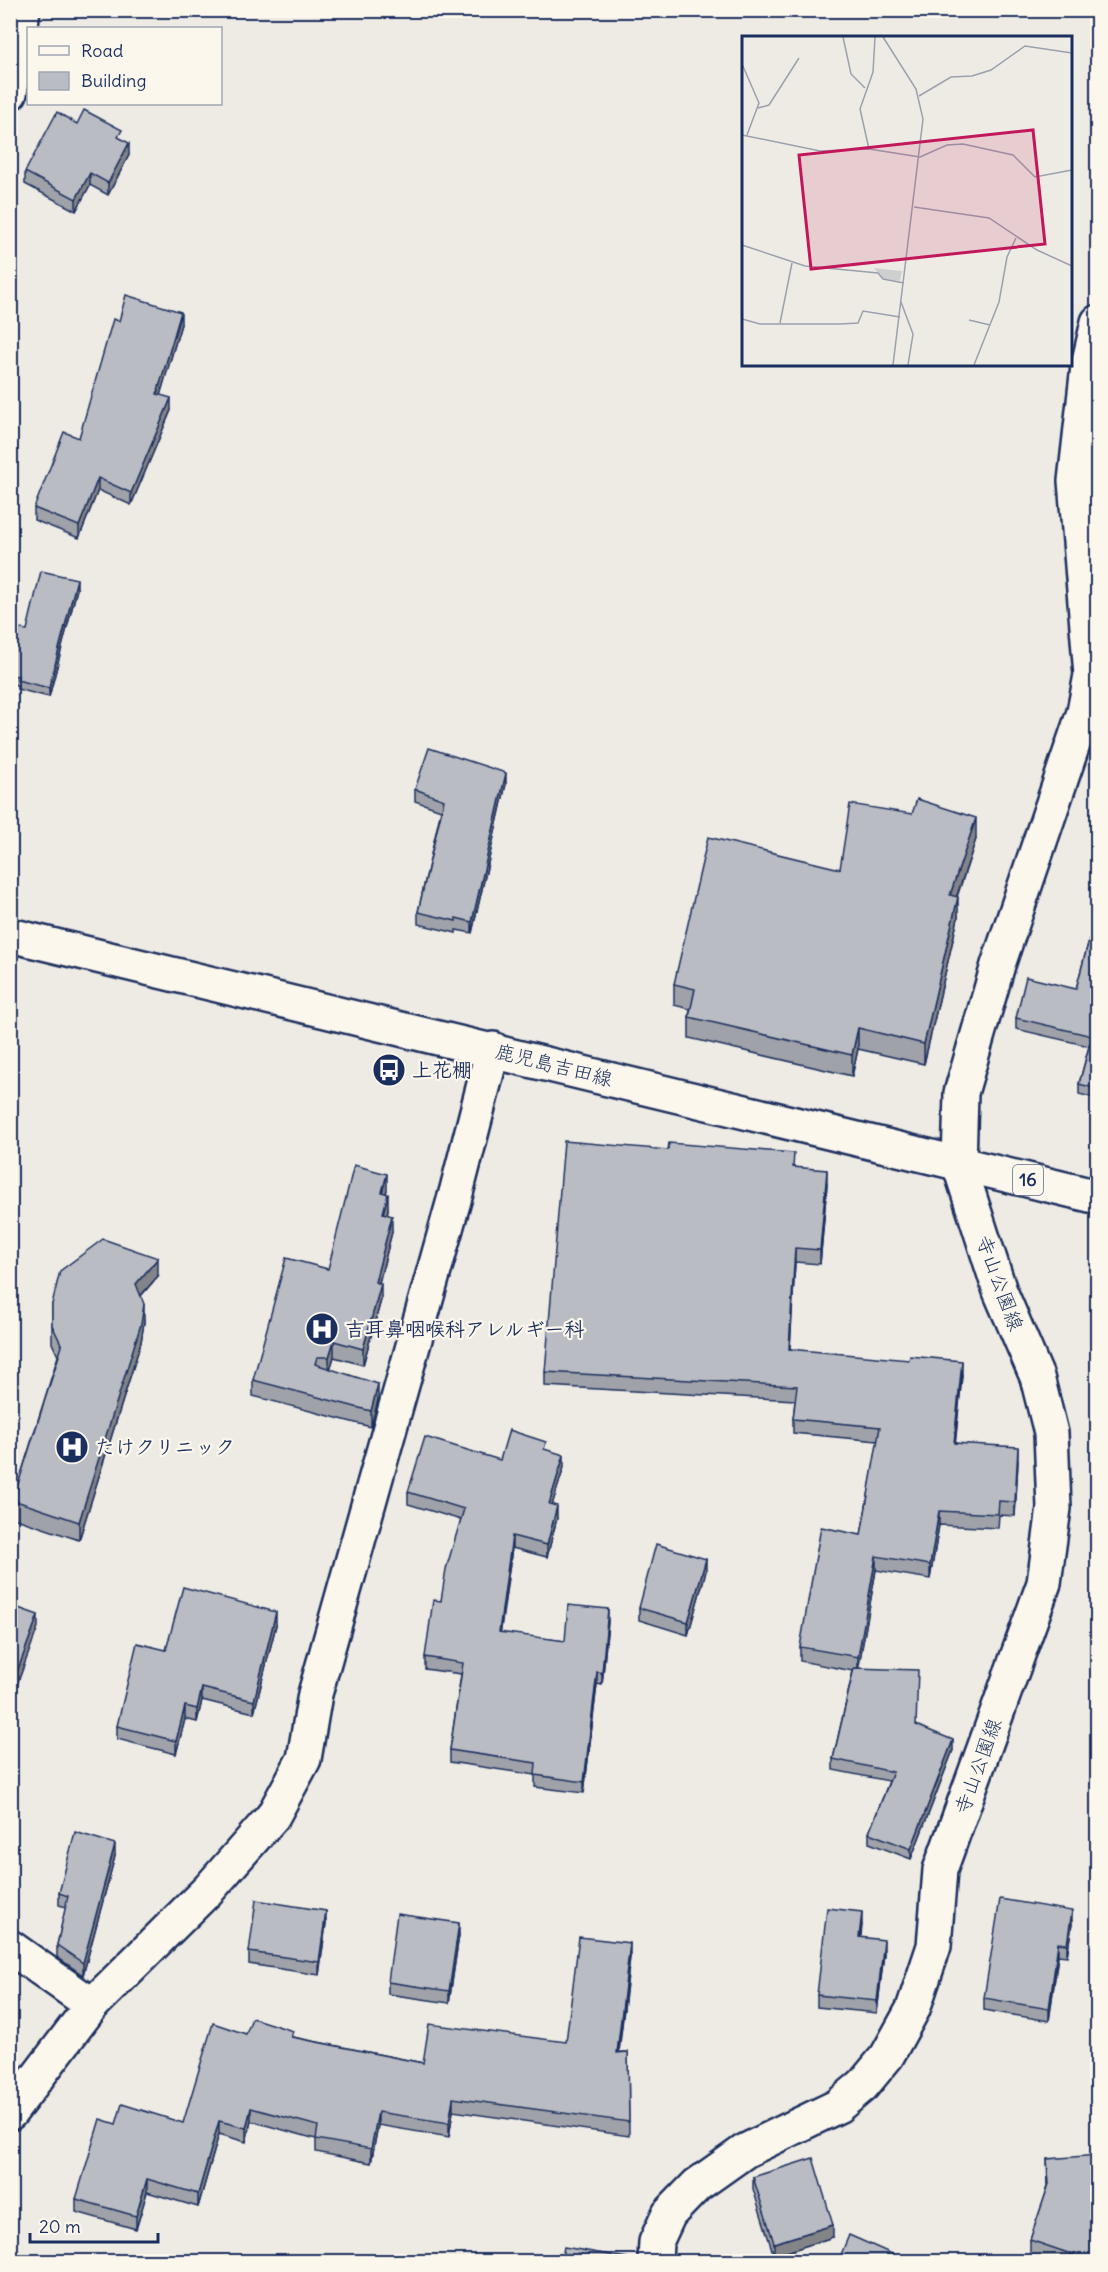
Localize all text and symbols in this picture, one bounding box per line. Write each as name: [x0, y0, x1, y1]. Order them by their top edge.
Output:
legend: [27, 27, 222, 105]
inset map: [742, 36, 1072, 366]
text: Road: [81, 39, 124, 62]
text: Building: [81, 69, 146, 92]
street label: 鹿児島吉田線: [493, 1038, 615, 1091]
bus stop icon: 上花棚: [371, 1052, 407, 1088]
place label: 上花棚: [412, 1057, 472, 1082]
road number: 16: [1013, 1165, 1043, 1195]
street label: 寺山公園線: [972, 1232, 1029, 1334]
hospital icon: 吉耳鼻咽喉科アレルギー科: [304, 1311, 340, 1347]
place label: 吉耳鼻咽喉科アレルギー科: [345, 1316, 584, 1341]
hospital icon: たけクリニック: [54, 1429, 90, 1465]
place label: たけクリニック: [95, 1434, 235, 1459]
street label: 寺山公園線: [949, 1715, 1006, 1817]
scale bar: [30, 2206, 158, 2244]
text: 20 m: [39, 2215, 81, 2238]

